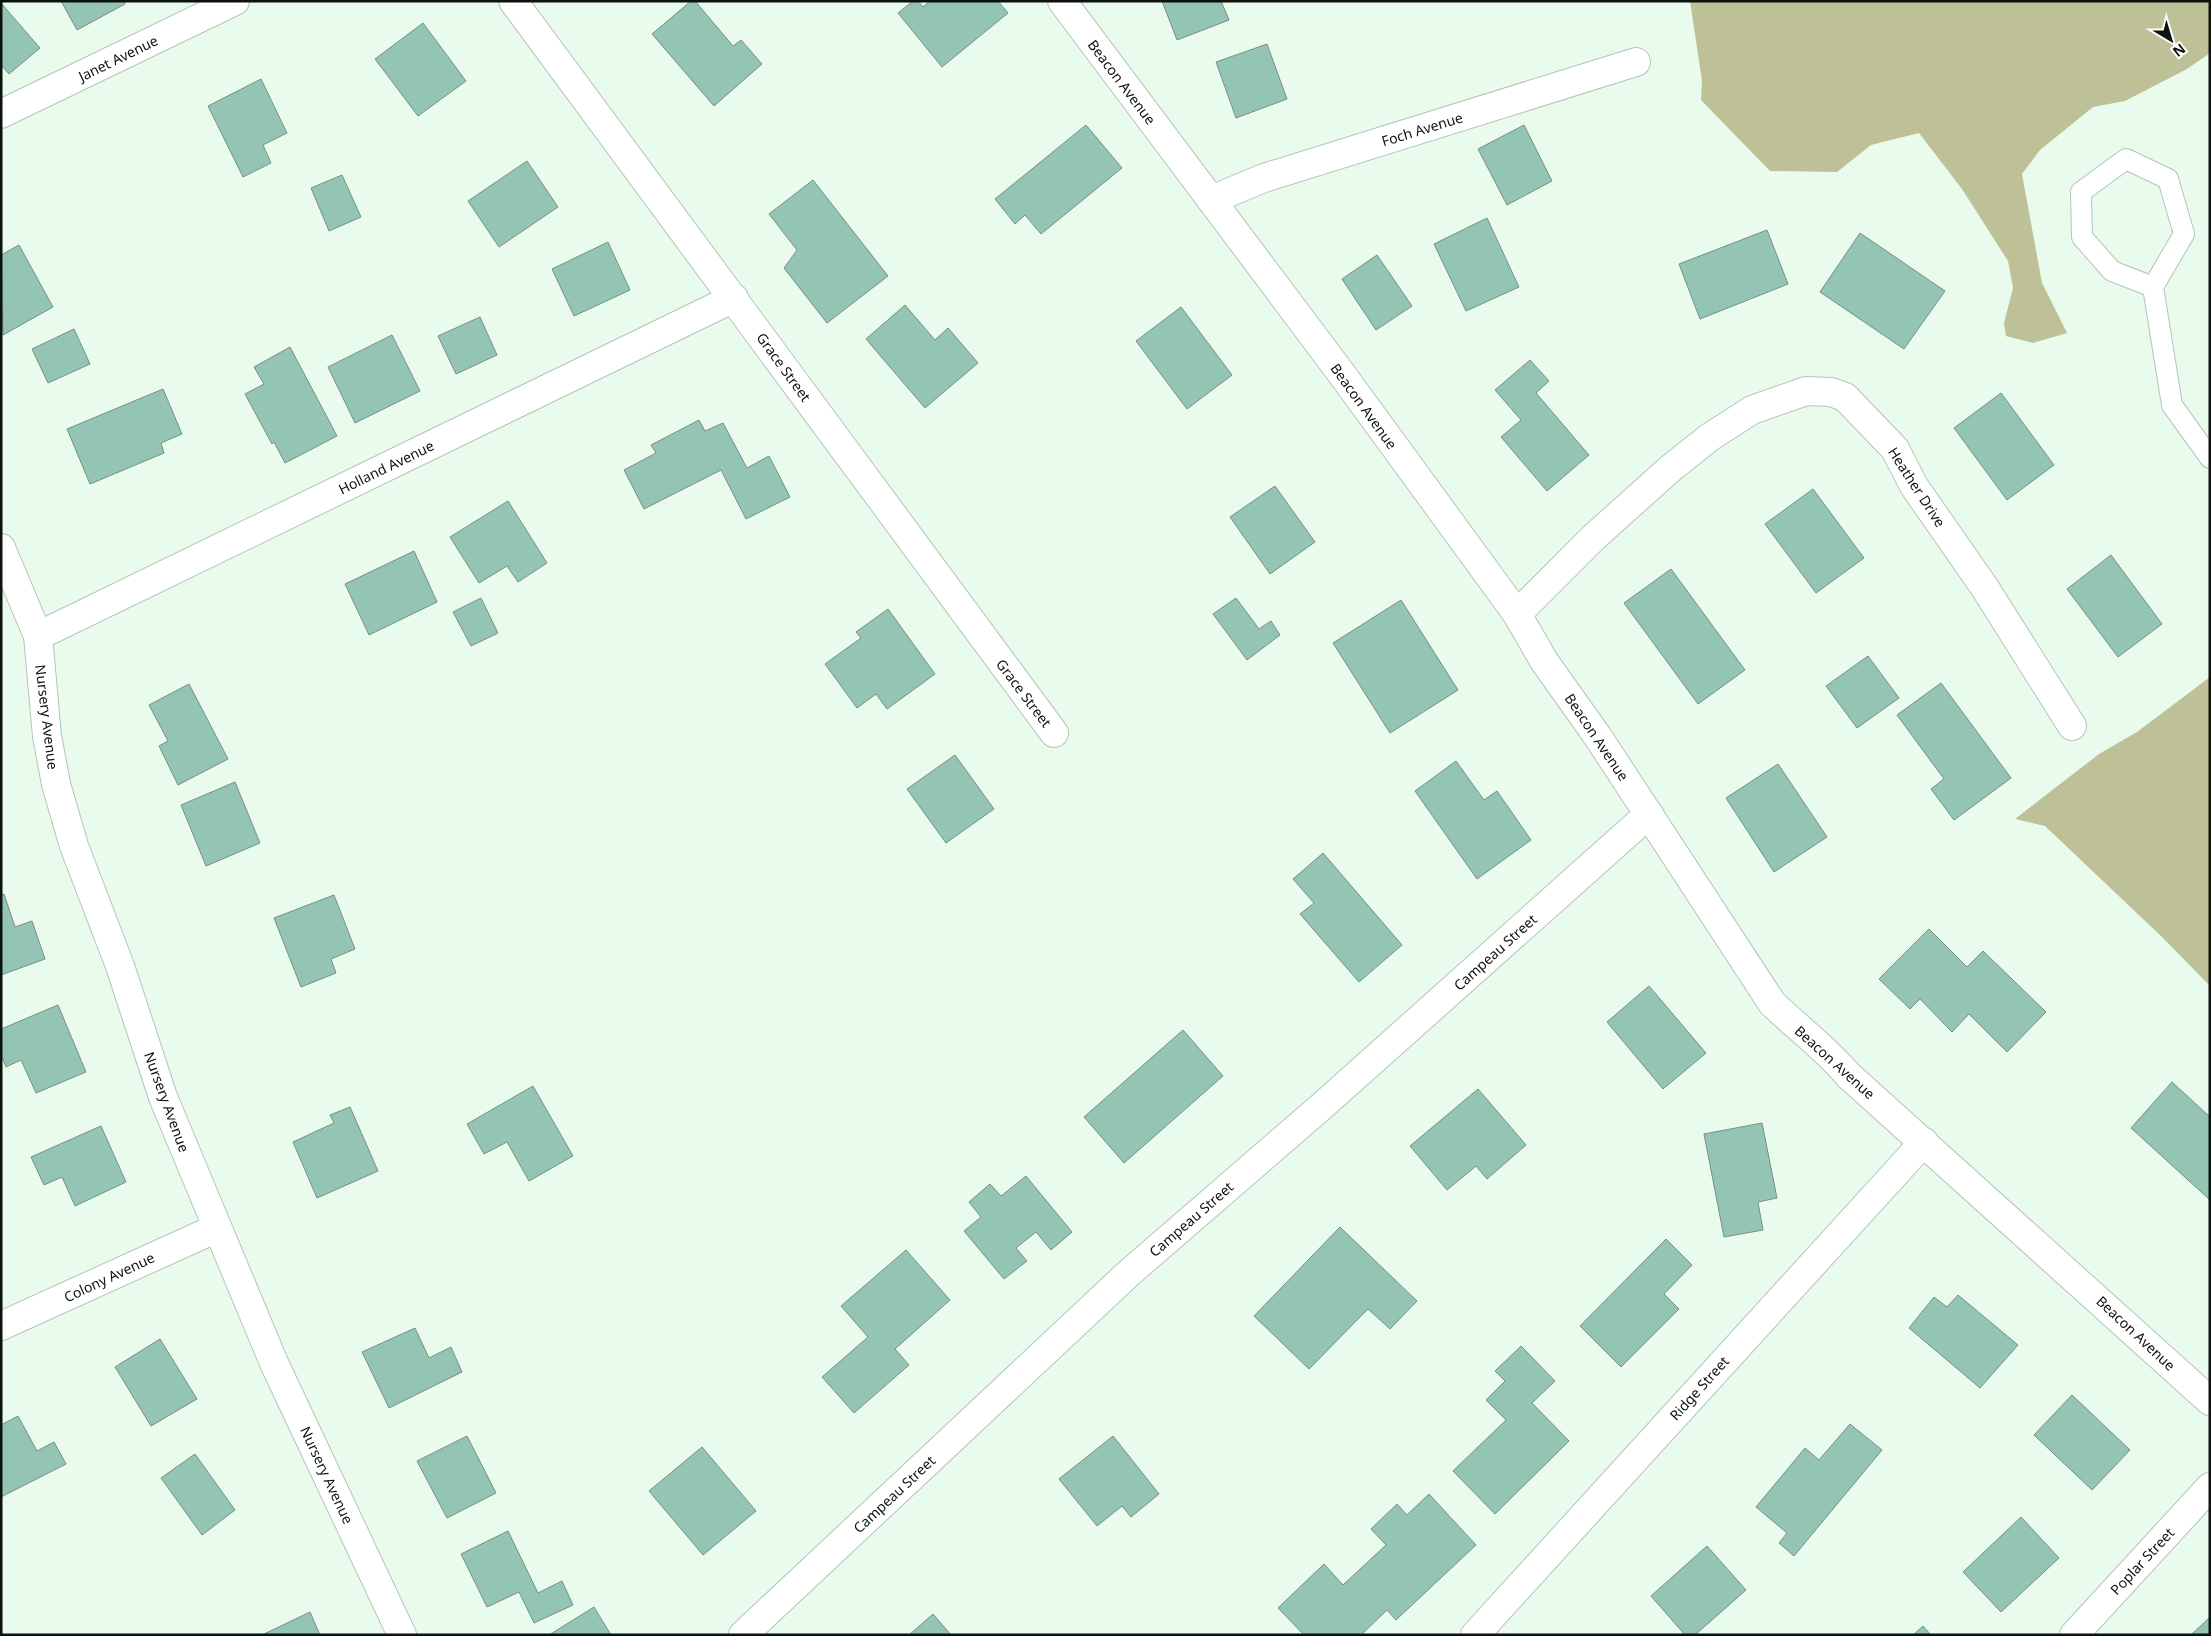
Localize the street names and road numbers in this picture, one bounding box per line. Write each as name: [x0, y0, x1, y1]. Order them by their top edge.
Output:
street label: Janet Avenue: [73, 31, 161, 86]
street label: Beacon Avenue: [1084, 36, 1160, 128]
street label: Foch Avenue: [1379, 108, 1465, 150]
street label: Grace Street: [753, 329, 815, 405]
street label: Beacon Avenue: [1326, 359, 1402, 453]
street label: Holland Avenue: [335, 436, 437, 498]
street label: Heather Drive: [1884, 443, 1950, 531]
street label: Grace Street: [992, 655, 1056, 731]
street label: Nursery Avenue: [31, 664, 63, 771]
street label: Beacon Avenue: [1561, 690, 1633, 784]
street label: Campeau Street: [1449, 910, 1541, 994]
street label: Beacon Avenue: [1791, 1021, 1879, 1103]
street label: Nursery Avenue: [140, 1049, 194, 1155]
street label: Campeau Street: [1145, 1177, 1237, 1261]
street label: Colony Avenue: [61, 1248, 158, 1306]
street label: Beacon Avenue: [2092, 1291, 2180, 1375]
street label: Ridge Street: [1665, 1352, 1733, 1424]
street label: Nursery Avenue: [296, 1423, 358, 1527]
street label: Campeau Street: [849, 1451, 939, 1537]
street label: Poplar Street: [2106, 1523, 2178, 1599]

